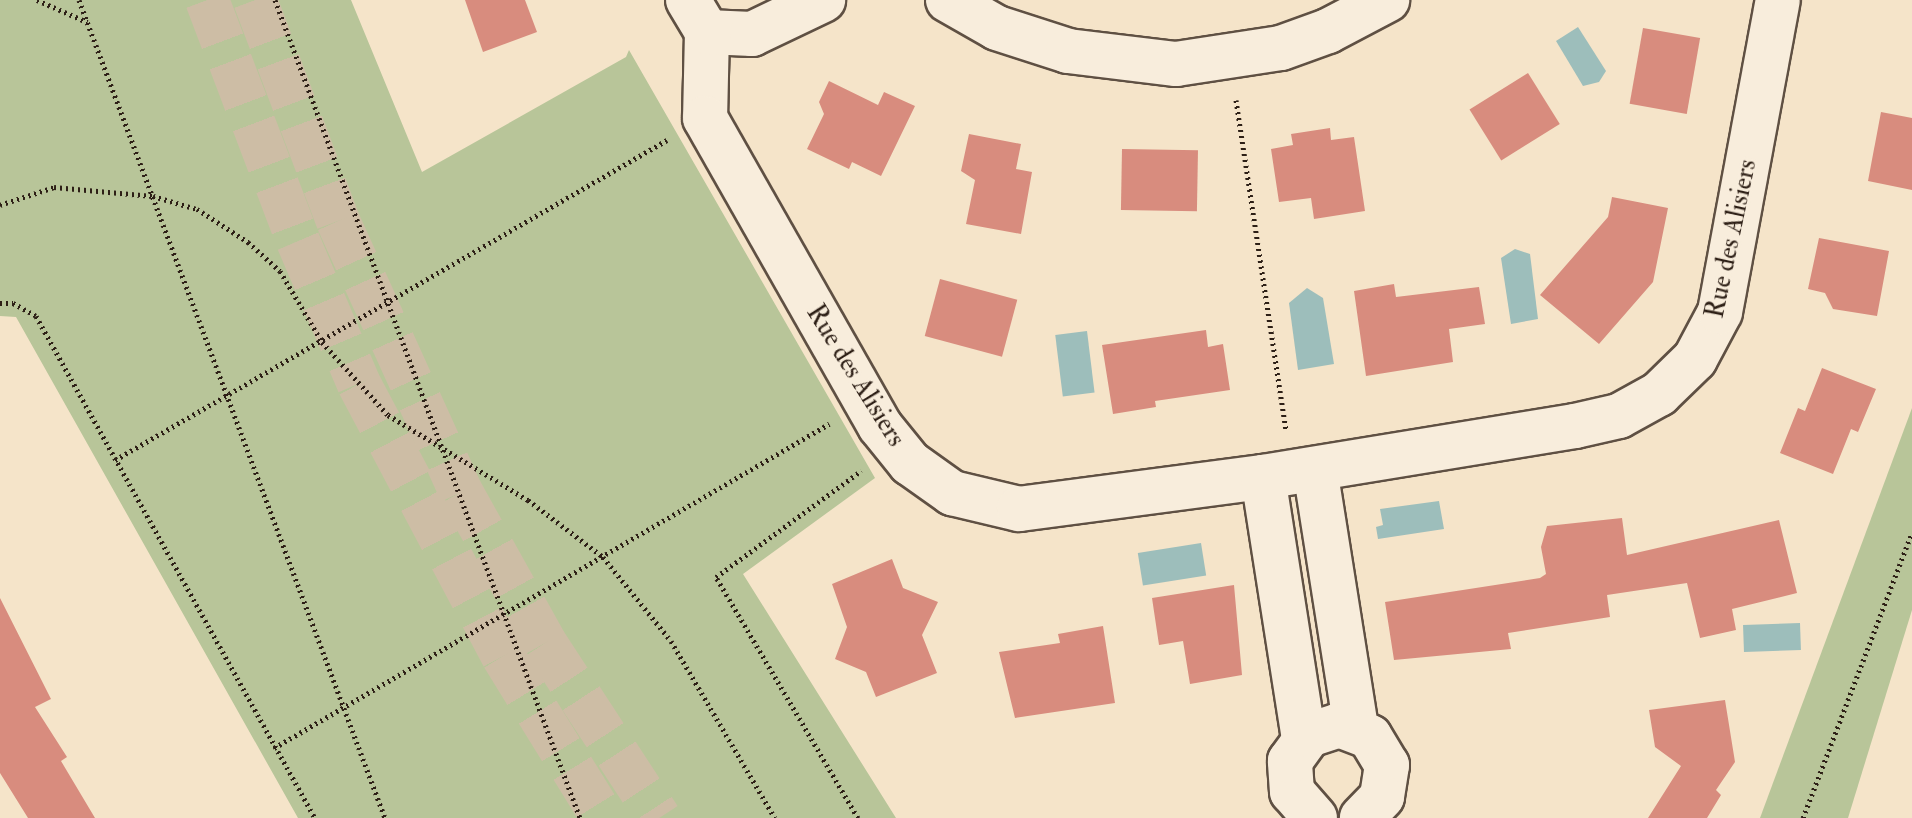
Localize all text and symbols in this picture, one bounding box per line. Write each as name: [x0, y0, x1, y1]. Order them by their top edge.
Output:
street label: Rue des Alisiers: [1700, 157, 1764, 321]
street label: Rue des Alisiers: [799, 299, 911, 453]

